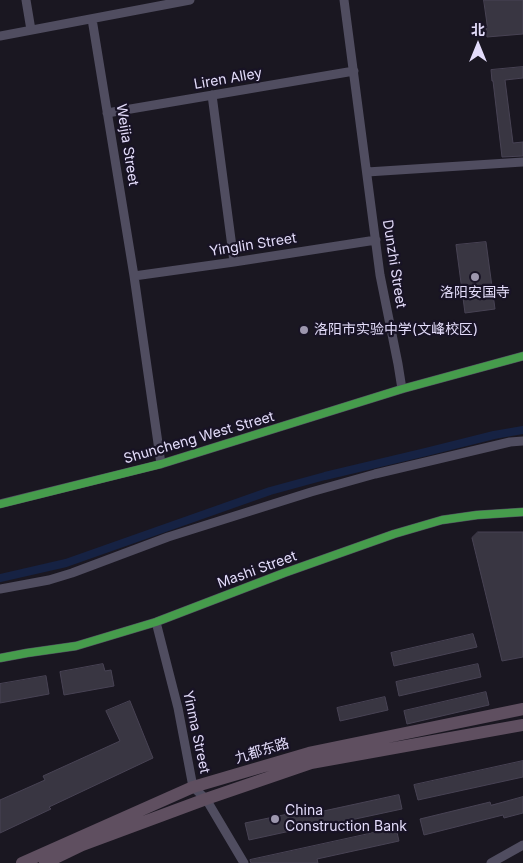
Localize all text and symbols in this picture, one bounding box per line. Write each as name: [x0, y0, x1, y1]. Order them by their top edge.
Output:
north arrow: [453, 20, 503, 70]
text: 北: [471, 21, 485, 38]
street label: Liren Alley: [193, 65, 263, 93]
street label: Weijia Street: [112, 103, 142, 187]
street label: Dunzhi Street: [379, 218, 409, 310]
street label: Yinglin Street: [208, 230, 298, 260]
marker: 洛阳安国寺: [469, 271, 481, 283]
place label: 洛阳安国寺: [440, 285, 510, 301]
place label: 洛阳市实验中学(文峰校区): [314, 322, 478, 338]
marker: 洛阳市实验中学(文峰校区): [298, 324, 310, 336]
street label: Shuncheng West Street: [122, 408, 276, 468]
street label: Mashi Street: [215, 548, 299, 592]
street label: Yinma Street: [179, 689, 213, 775]
street label: 九都东路: [233, 735, 291, 767]
place label: China Construction Bank: [285, 803, 407, 836]
marker: China Construction Bank: [269, 813, 281, 825]

